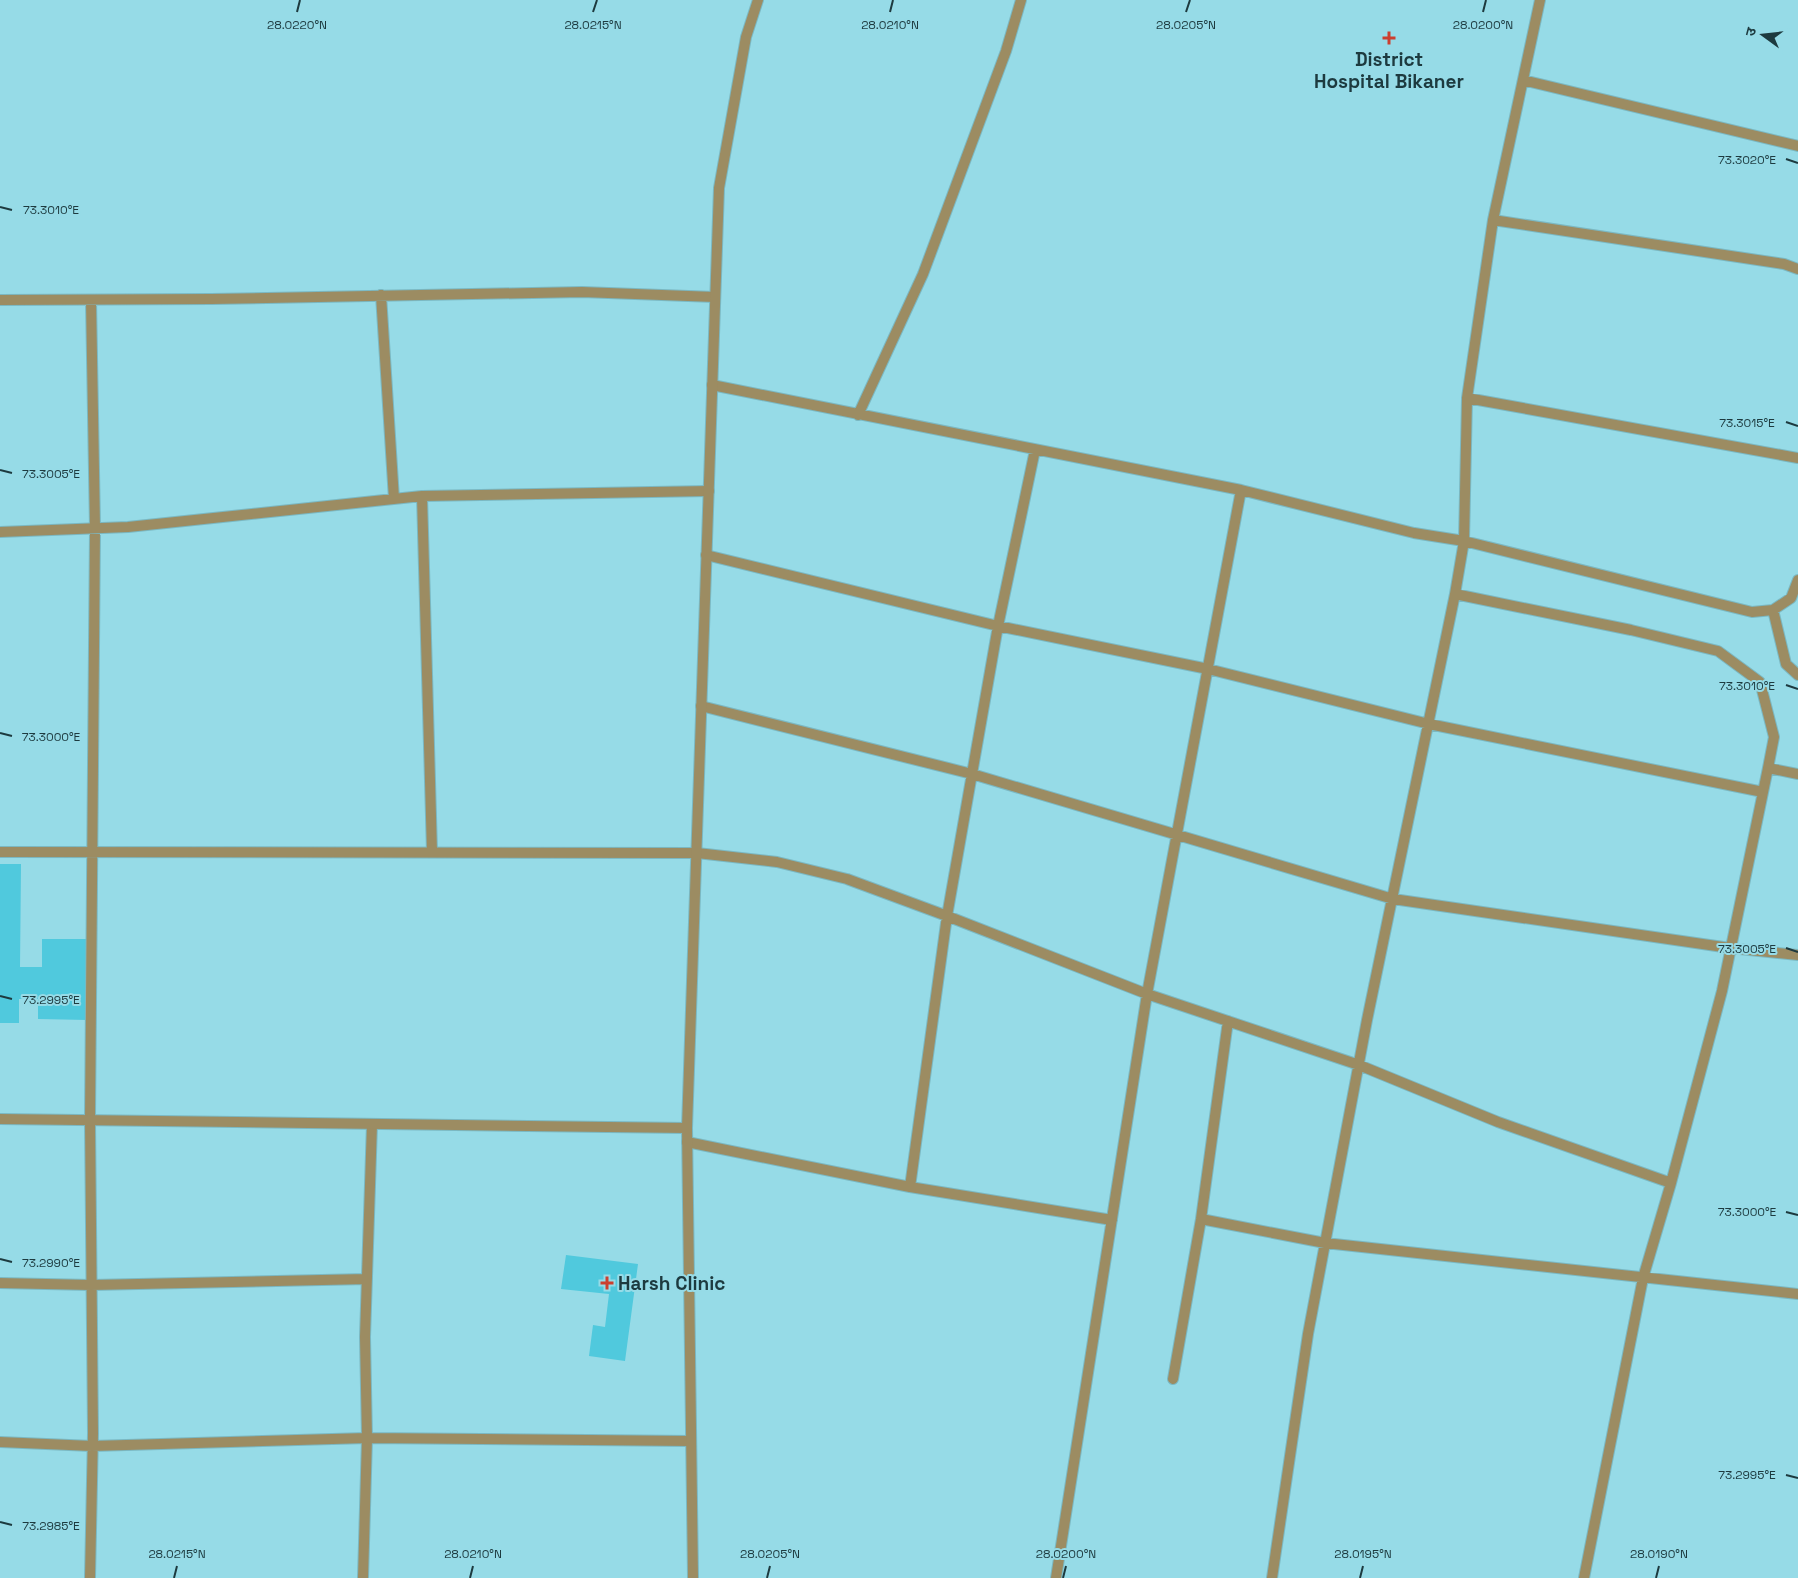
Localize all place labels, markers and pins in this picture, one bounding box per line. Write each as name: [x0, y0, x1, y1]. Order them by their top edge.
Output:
marker: District Hospital Bikaner: [1382, 31, 1396, 45]
place label: District Hospital Bikaner: [1314, 47, 1464, 94]
place label: Harsh Clinic: [618, 1271, 725, 1296]
marker: Harsh Clinic: [600, 1276, 614, 1290]

